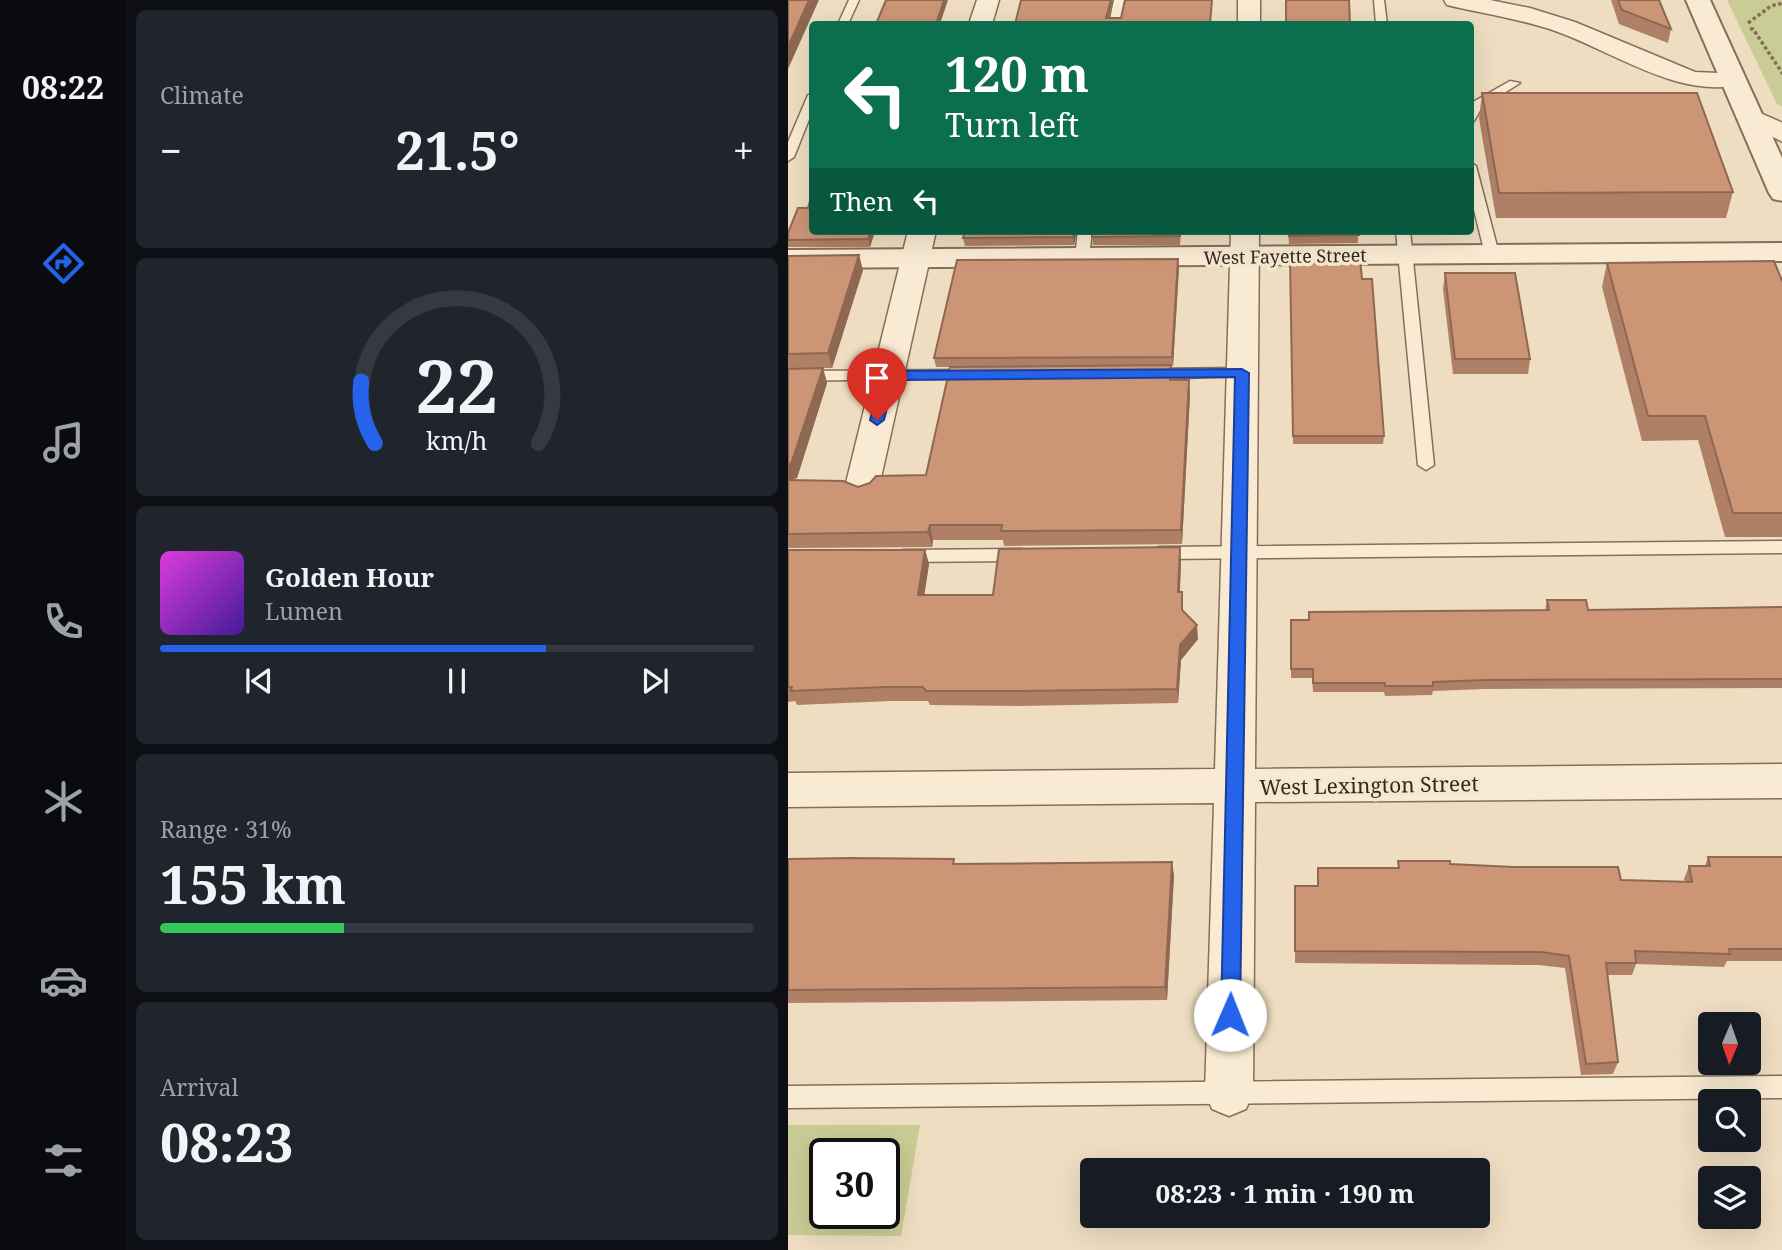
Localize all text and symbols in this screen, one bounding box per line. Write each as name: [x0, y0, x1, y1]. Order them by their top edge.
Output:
text: 120 m: [945, 40, 1089, 106]
icon: left: [830, 49, 921, 140]
text: 08:22: [22, 65, 104, 108]
text: Climate: [160, 79, 244, 111]
text: Turn left: [945, 103, 1079, 146]
text: 21.5°: [395, 114, 520, 185]
text: −: [160, 124, 182, 176]
text: +: [733, 124, 754, 176]
icon: left: [907, 182, 945, 220]
text: Then: [830, 183, 893, 219]
icon: directions: [39, 239, 88, 288]
street label: West Fayette Street: [1203, 243, 1367, 269]
text: 22: [416, 335, 498, 434]
pin: [847, 348, 907, 420]
icon: arrive: [858, 359, 896, 397]
icon: music: [39, 418, 88, 467]
text: km/h: [426, 423, 488, 457]
text: Golden Hour: [265, 559, 434, 595]
text: Lumen: [265, 595, 343, 627]
icon: phone: [39, 597, 88, 646]
icon: previous: [240, 662, 278, 700]
icon: pause: [438, 662, 476, 700]
icon: next: [636, 662, 674, 700]
street label: West Lexington Street: [1259, 769, 1479, 801]
icon: climate: [39, 777, 88, 826]
text: Range · 31%: [160, 813, 292, 845]
text: 155 km: [160, 848, 346, 919]
icon: car: [39, 956, 88, 1005]
position arrow: [1193, 978, 1267, 1052]
north arrow: [1698, 1012, 1761, 1074]
map controls: [1698, 1012, 1761, 1229]
text: Arrival: [160, 1071, 239, 1103]
button: search: [1698, 1089, 1761, 1152]
text: 08:23: [160, 1106, 293, 1177]
icon: filters: [39, 1136, 88, 1185]
speed limit sign: 30: [809, 1138, 900, 1229]
button: layers: [1698, 1166, 1761, 1229]
text: 08:23 · 1 min · 190 m: [1155, 1175, 1415, 1211]

